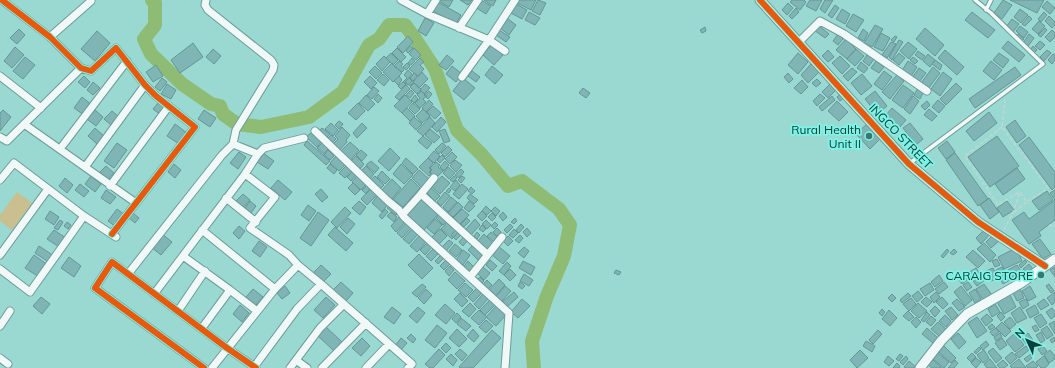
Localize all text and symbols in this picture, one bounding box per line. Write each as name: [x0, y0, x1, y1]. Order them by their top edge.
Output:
street label: INGCO STREET: [866, 100, 937, 172]
place label: Rural Health Unit II: [791, 122, 861, 151]
marker: Rural Health Unit II: [864, 131, 874, 141]
place label: CARAIG STORE: [946, 268, 1033, 283]
marker: CARAIG STORE: [1036, 270, 1046, 280]
north arrow: [1007, 320, 1047, 360]
text: N: [1012, 325, 1028, 341]

